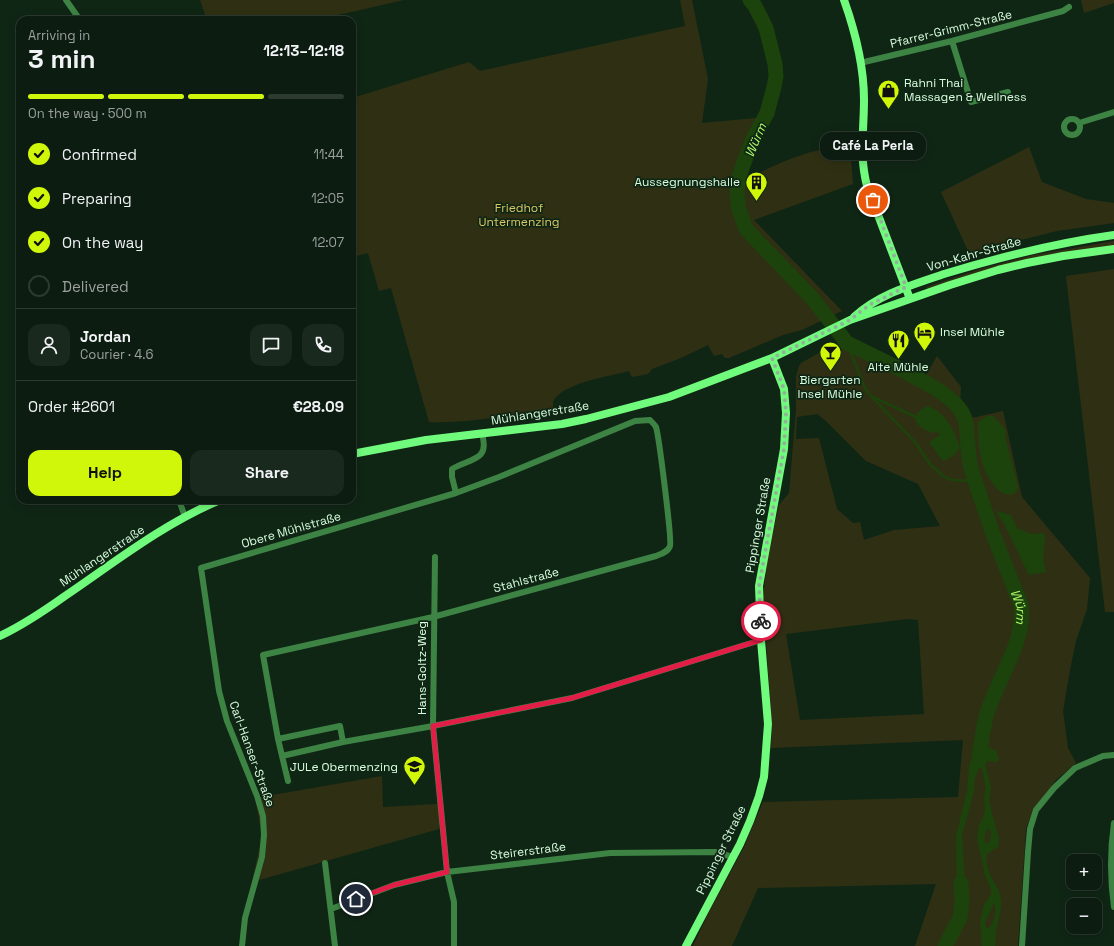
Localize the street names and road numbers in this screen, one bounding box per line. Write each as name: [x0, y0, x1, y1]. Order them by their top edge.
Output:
street label: Pfarrer-Grimm-Straße: [888, 6, 1014, 52]
street label: Von-Kahr-Straße: [925, 233, 1023, 275]
street label: Mühlangerstraße: [490, 397, 590, 429]
street label: Pippinger Straße: [742, 476, 774, 574]
street label: Obere Mühlstraße: [239, 508, 343, 552]
street label: Mühlangerstraße: [56, 522, 148, 590]
street label: Stahlstraße: [491, 564, 561, 596]
street label: Hans-Goltz-Weg: [414, 621, 430, 715]
street label: Carl-Hanser-Straße: [225, 699, 279, 809]
street label: Pippinger Straße: [693, 803, 749, 897]
street label: Steirerstraße: [489, 838, 567, 864]

